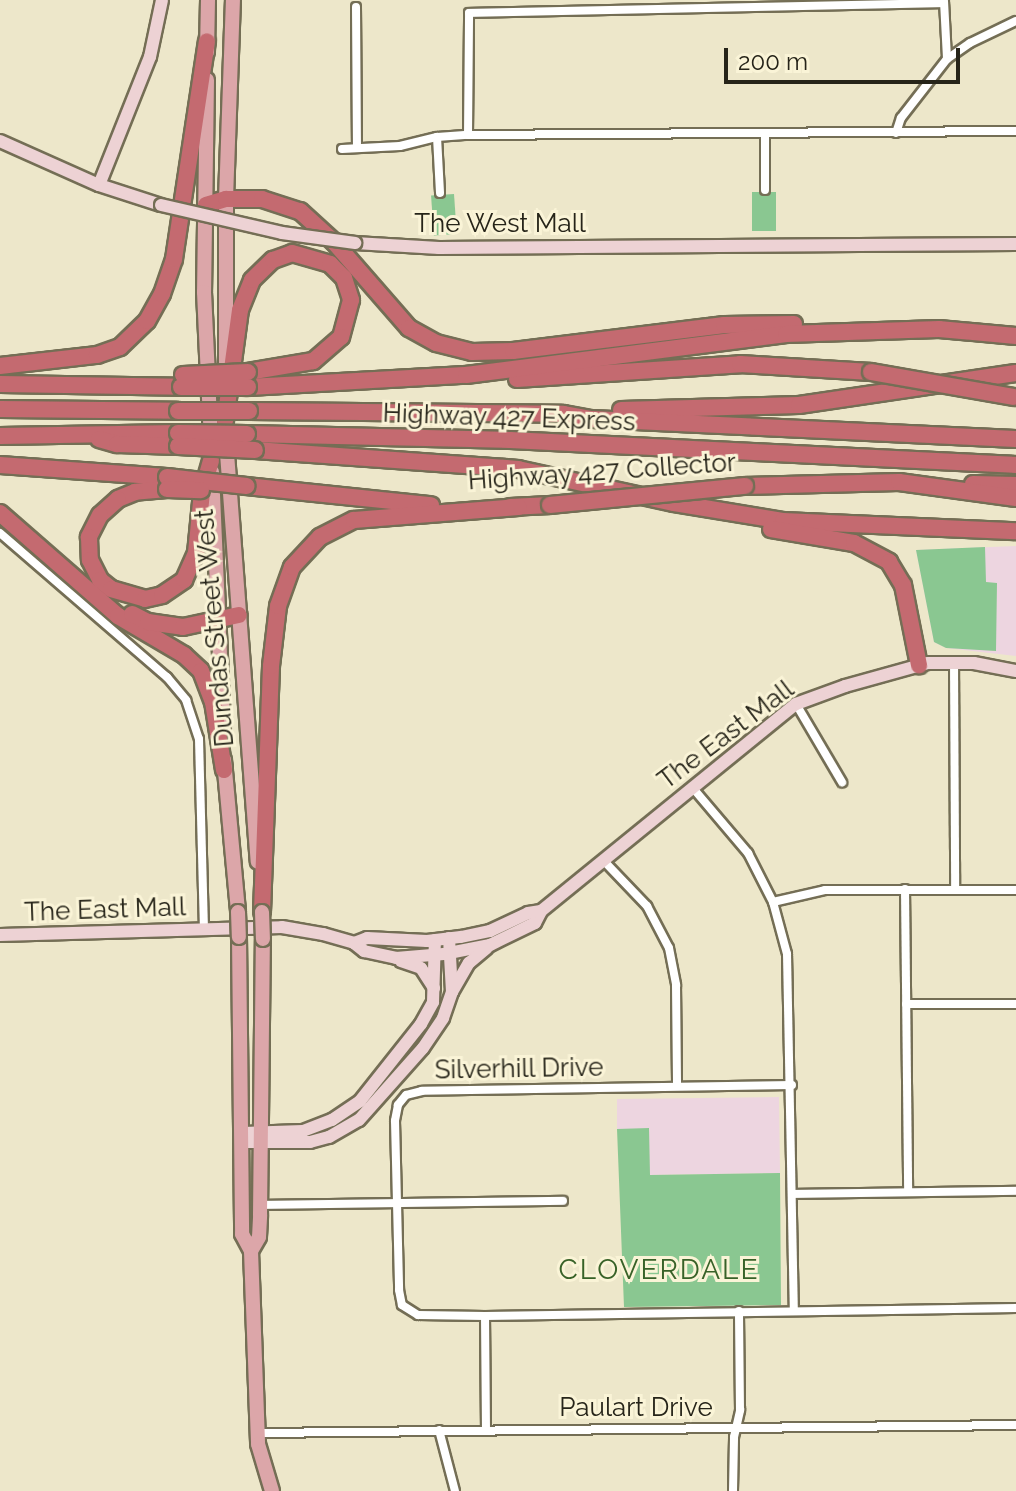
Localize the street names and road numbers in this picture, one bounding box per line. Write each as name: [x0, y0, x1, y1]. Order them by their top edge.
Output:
street label: The West Mall: [414, 208, 586, 240]
street label: Highway 427 Express: [382, 398, 636, 438]
street label: Highway 427 Collector: [467, 447, 737, 497]
street label: Dundas Street West: [189, 507, 241, 749]
street label: The East Mall: [652, 674, 800, 796]
street label: The East Mall: [24, 892, 186, 928]
street label: Silverhill Drive: [434, 1052, 604, 1086]
street label: Paulart Drive: [559, 1392, 713, 1424]

